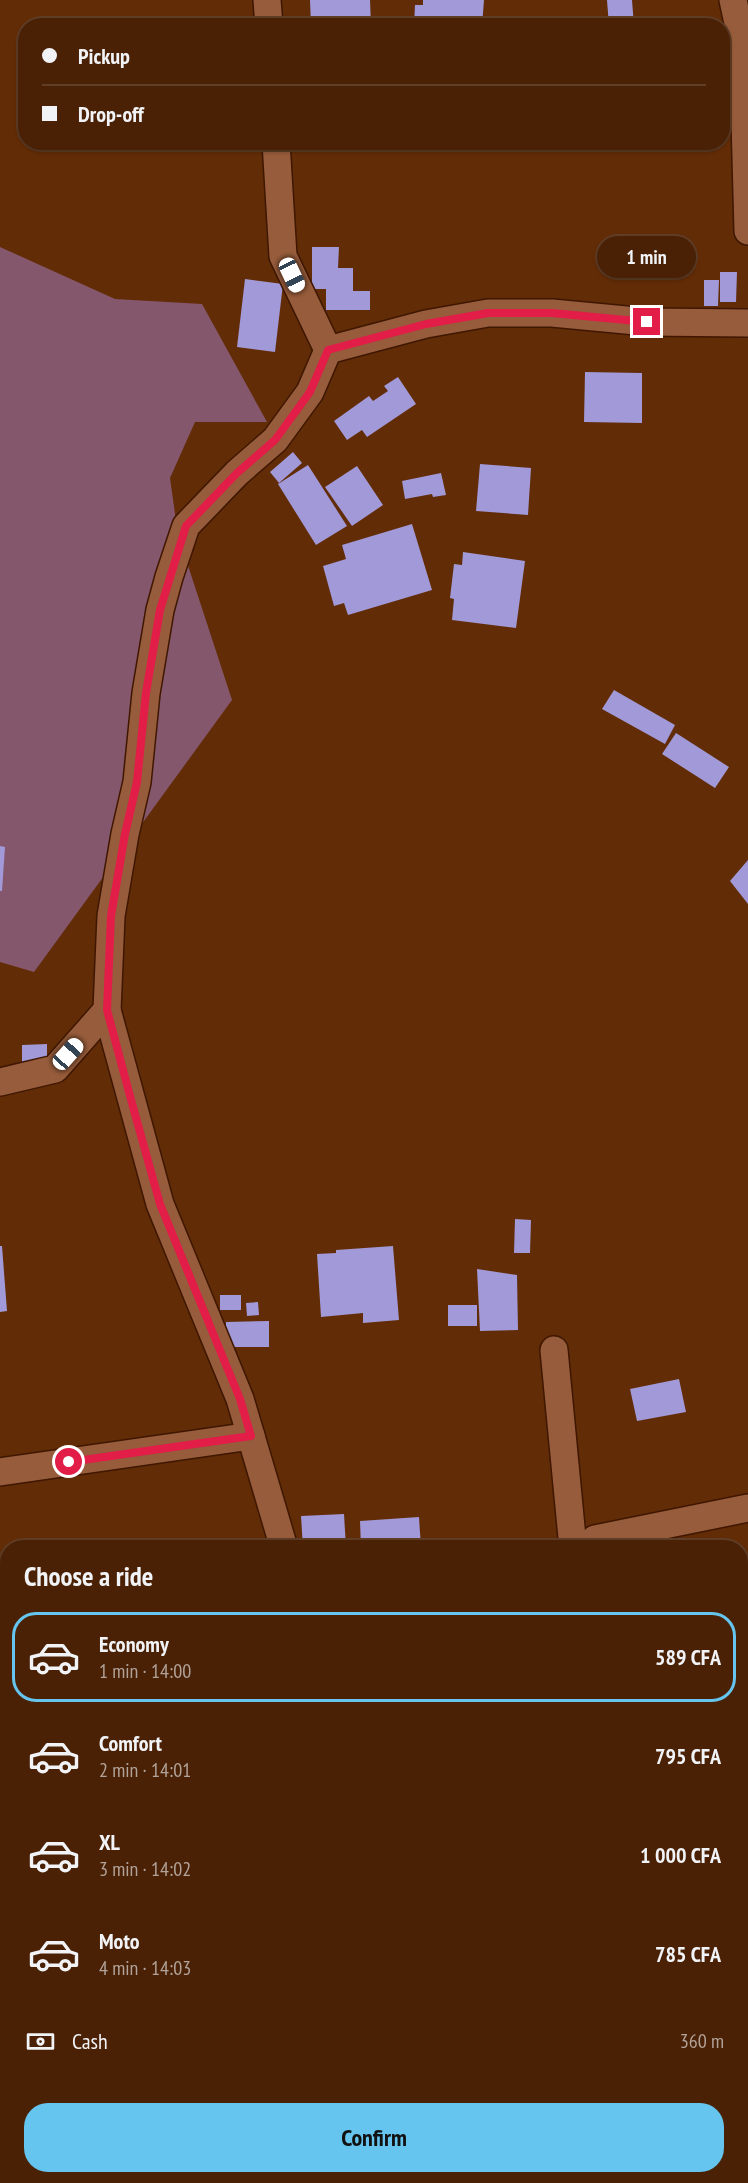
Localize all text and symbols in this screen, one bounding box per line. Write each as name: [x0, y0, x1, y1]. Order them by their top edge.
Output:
text: Pickup: [78, 42, 130, 70]
text: Drop-off: [78, 100, 144, 128]
callout: 1 min: [598, 235, 696, 277]
text: 1 min: [626, 244, 667, 270]
car: [276, 255, 308, 295]
route end: [633, 308, 660, 335]
car: [49, 1035, 87, 1073]
route start: [55, 1448, 82, 1475]
text: Choose a ride: [24, 1559, 153, 1593]
icon: car: [27, 1630, 81, 1684]
text: Economy: [99, 1630, 169, 1658]
text: 589 CFA: [655, 1643, 721, 1671]
text: 1 min · 14:00: [99, 1658, 191, 1684]
icon: car: [27, 1729, 81, 1783]
text: Comfort: [99, 1729, 162, 1757]
text: 795 CFA: [655, 1742, 721, 1770]
text: 2 min · 14:01: [99, 1757, 191, 1783]
icon: car: [27, 1828, 81, 1882]
text: XL: [99, 1828, 120, 1856]
text: 1 000 CFA: [640, 1841, 721, 1869]
text: 3 min · 14:02: [99, 1856, 191, 1882]
icon: car: [27, 1927, 81, 1981]
text: Moto: [99, 1927, 140, 1955]
text: 785 CFA: [655, 1940, 721, 1968]
text: 4 min · 14:03: [99, 1955, 191, 1981]
icon: cash: [24, 2025, 57, 2058]
text: Cash: [72, 2027, 108, 2055]
text: 360 m: [680, 2028, 724, 2054]
button: Confirm: [24, 2103, 724, 2172]

